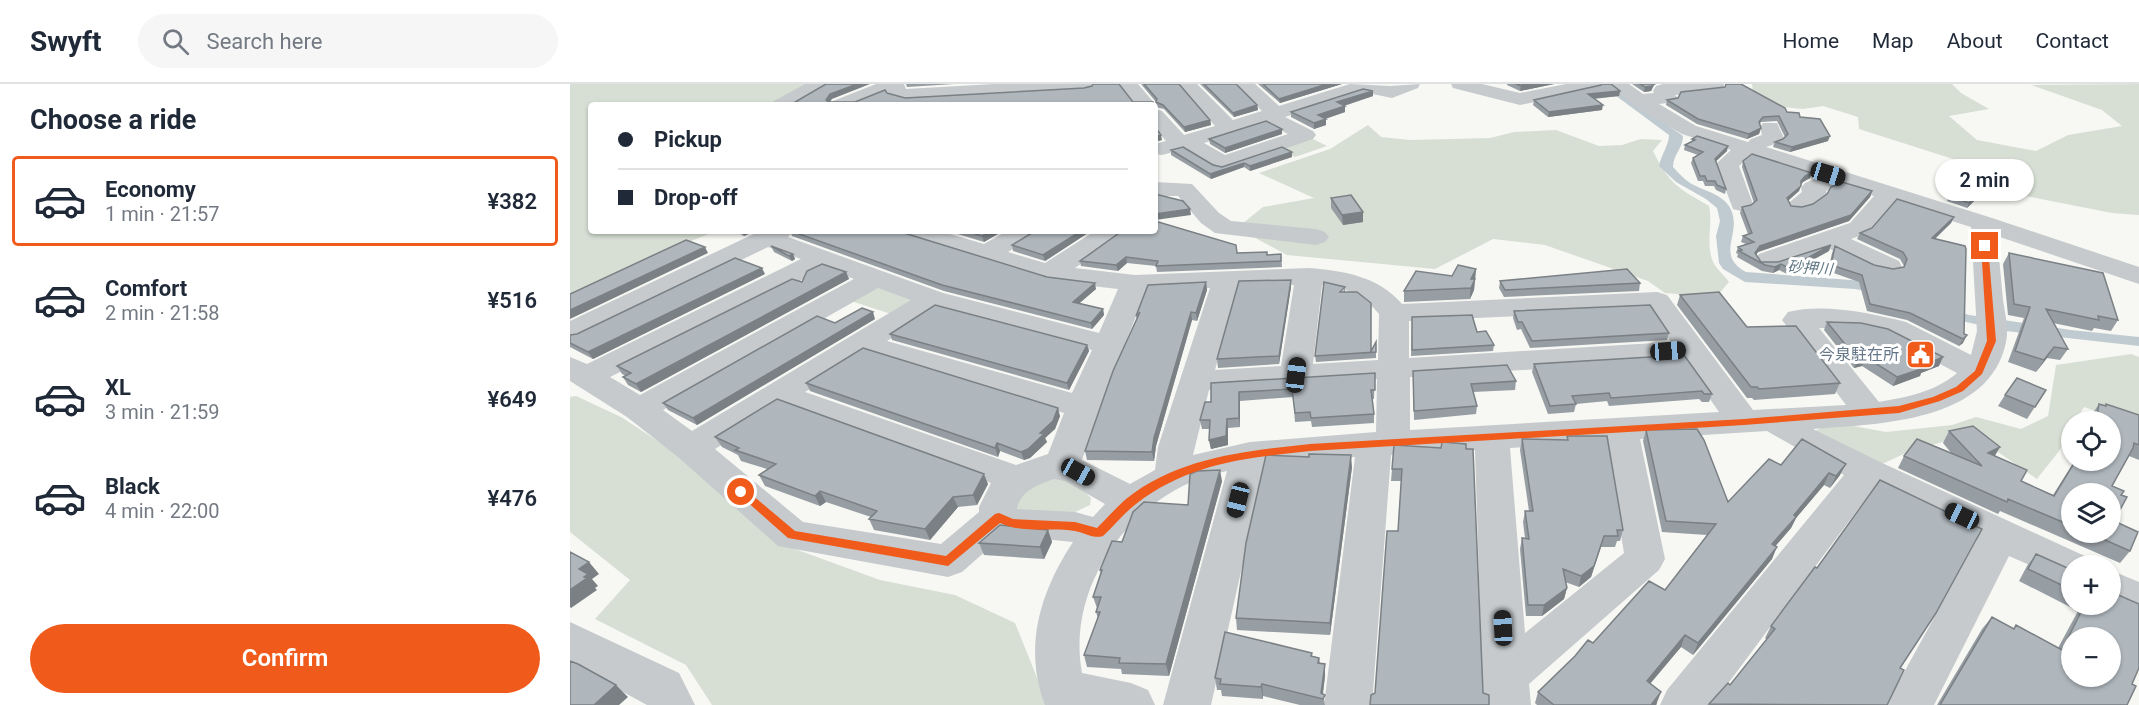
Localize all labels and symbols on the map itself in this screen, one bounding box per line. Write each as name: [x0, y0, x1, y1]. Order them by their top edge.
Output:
callout: 2 min: [1936, 159, 2034, 201]
car: [1808, 160, 1848, 188]
route end: [1971, 232, 1998, 259]
water label: 砂押川: [1787, 257, 1835, 279]
public building icon: 今泉駐在所: [1904, 338, 1936, 370]
car: [1649, 341, 1687, 361]
place label: 今泉駐在所: [1819, 345, 1899, 364]
car: [1285, 356, 1307, 394]
car: [1058, 455, 1098, 489]
route start: [727, 478, 754, 505]
car: [1225, 480, 1251, 520]
car: [1942, 500, 1982, 532]
car: [1493, 610, 1513, 646]

